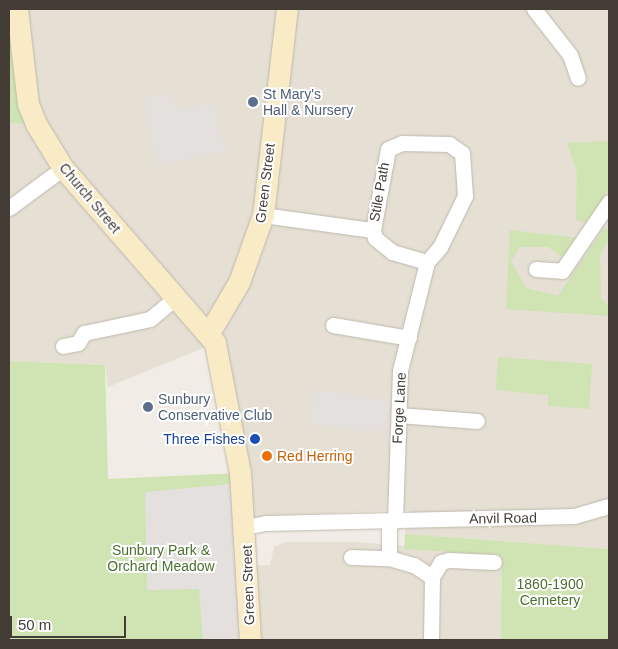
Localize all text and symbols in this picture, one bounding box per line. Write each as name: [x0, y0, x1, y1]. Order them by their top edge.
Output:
place label: St Mary's Hall & Nursery: [263, 86, 353, 118]
marker: St Mary's Hall & Nursery: [247, 96, 259, 108]
street label: Green Street: [252, 142, 278, 224]
street label: Church Street: [56, 160, 124, 236]
street label: Stile Path: [366, 161, 392, 223]
street label: Forge Lane: [389, 372, 409, 444]
place label: Sunbury Conservative Club: [158, 391, 272, 424]
marker: Sunbury Conservative Club: [142, 401, 154, 413]
place label: Three Fishes: [163, 431, 245, 447]
marker: Three Fishes: [249, 433, 261, 445]
place label: Red Herring: [277, 448, 352, 464]
marker: Red Herring: [261, 450, 273, 462]
street label: Anvil Road: [469, 509, 537, 527]
park label: Sunbury Park & Orchard Meadow: [107, 542, 215, 574]
street label: Green Street: [238, 545, 258, 625]
park label: 1860-1900 Cemetery: [517, 576, 583, 608]
scale bar: [12, 606, 129, 638]
text: 50 m: [18, 616, 51, 633]

